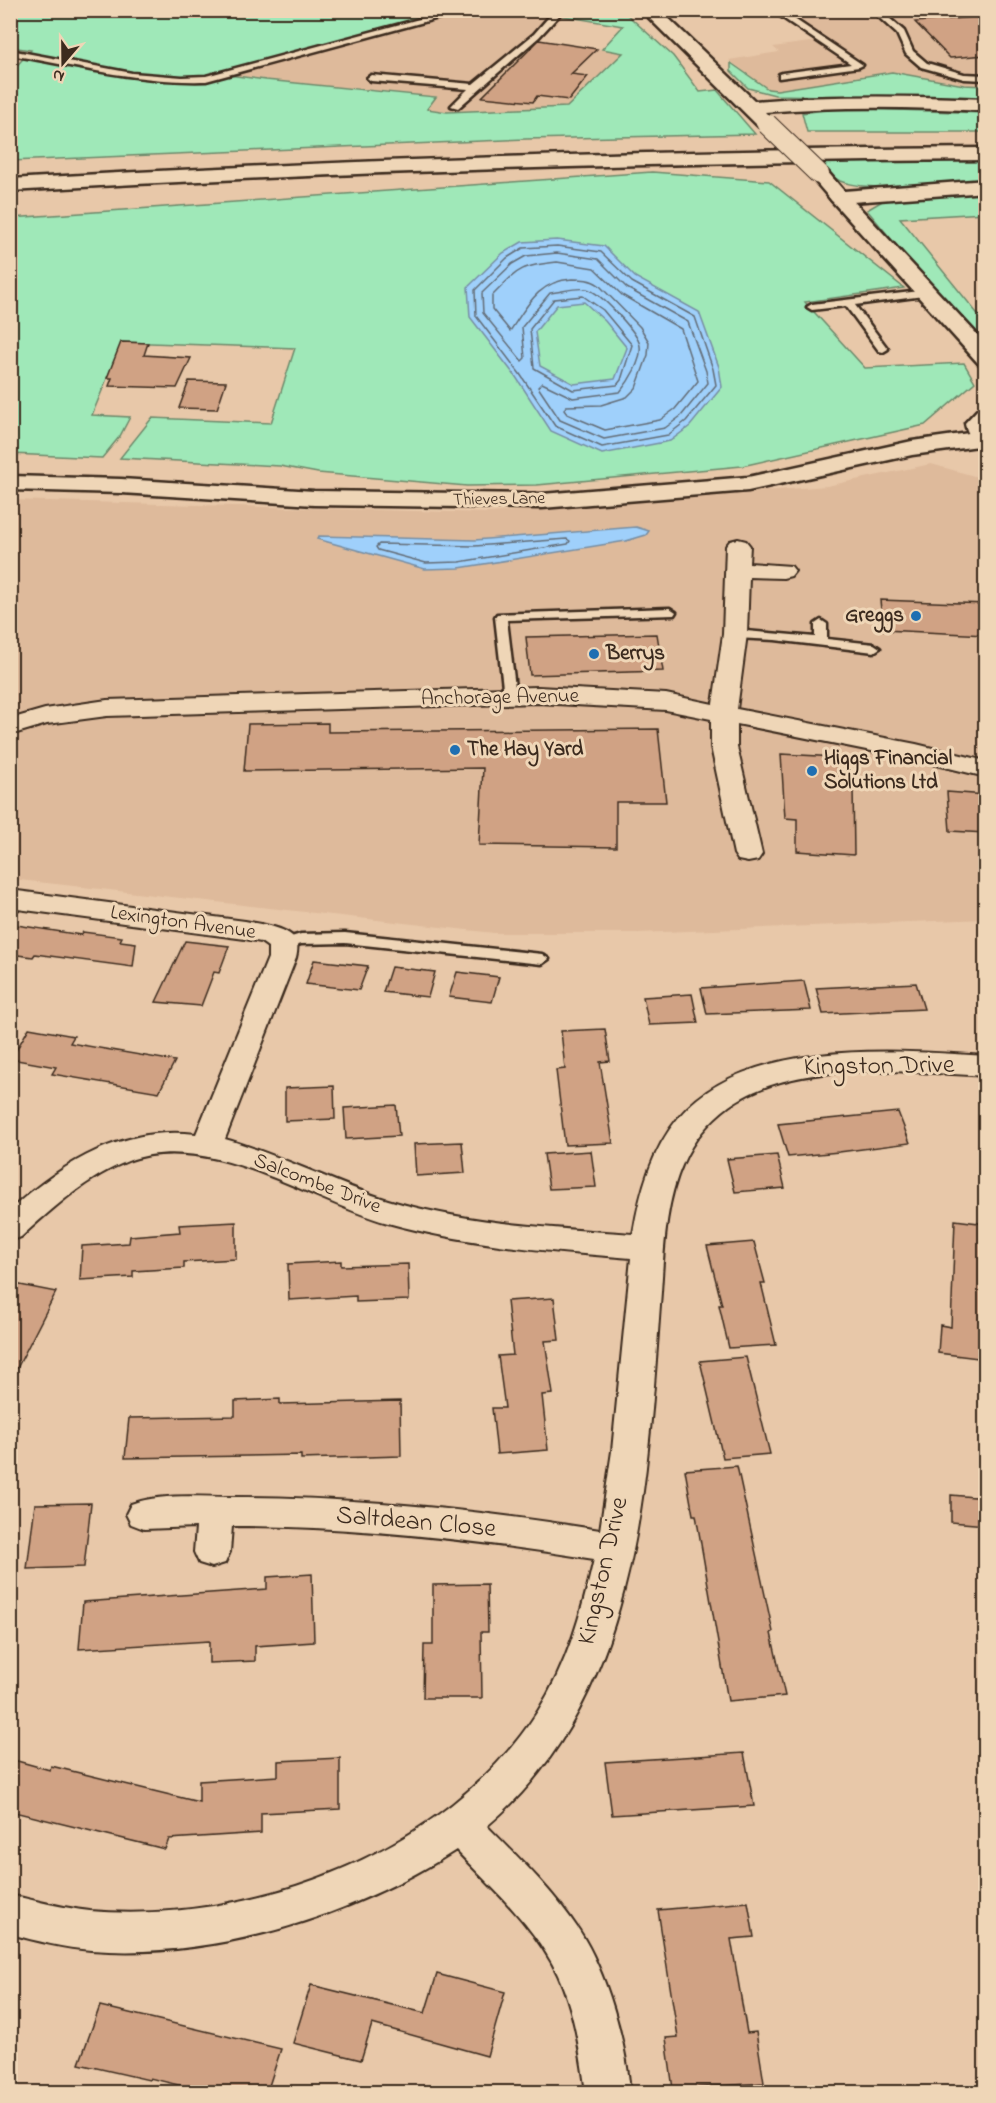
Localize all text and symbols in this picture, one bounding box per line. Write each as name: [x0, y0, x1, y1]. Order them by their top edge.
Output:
north arrow: [33, 33, 93, 93]
text: N: [49, 62, 68, 88]
street label: Thieves Lane: [452, 486, 547, 514]
place label: Greggs: [845, 601, 904, 633]
marker: Greggs: [909, 609, 923, 623]
place label: Berrys: [605, 639, 665, 671]
marker: Berrys: [587, 647, 601, 661]
street label: Anchorage Avenue: [421, 682, 580, 716]
place label: The Hay Yard: [467, 735, 584, 767]
marker: The Hay Yard: [448, 743, 462, 757]
place label: Higgs Financial Solutions Ltd: [824, 744, 953, 798]
marker: Higgs Financial Solutions Ltd: [805, 764, 819, 778]
street label: Lexington Avenue: [108, 898, 258, 950]
street label: Kingston Drive: [803, 1047, 955, 1087]
street label: Salcombe Drive: [249, 1146, 386, 1222]
street label: Kingston Drive: [569, 1493, 640, 1649]
street label: Saltdean Close: [334, 1497, 498, 1549]

